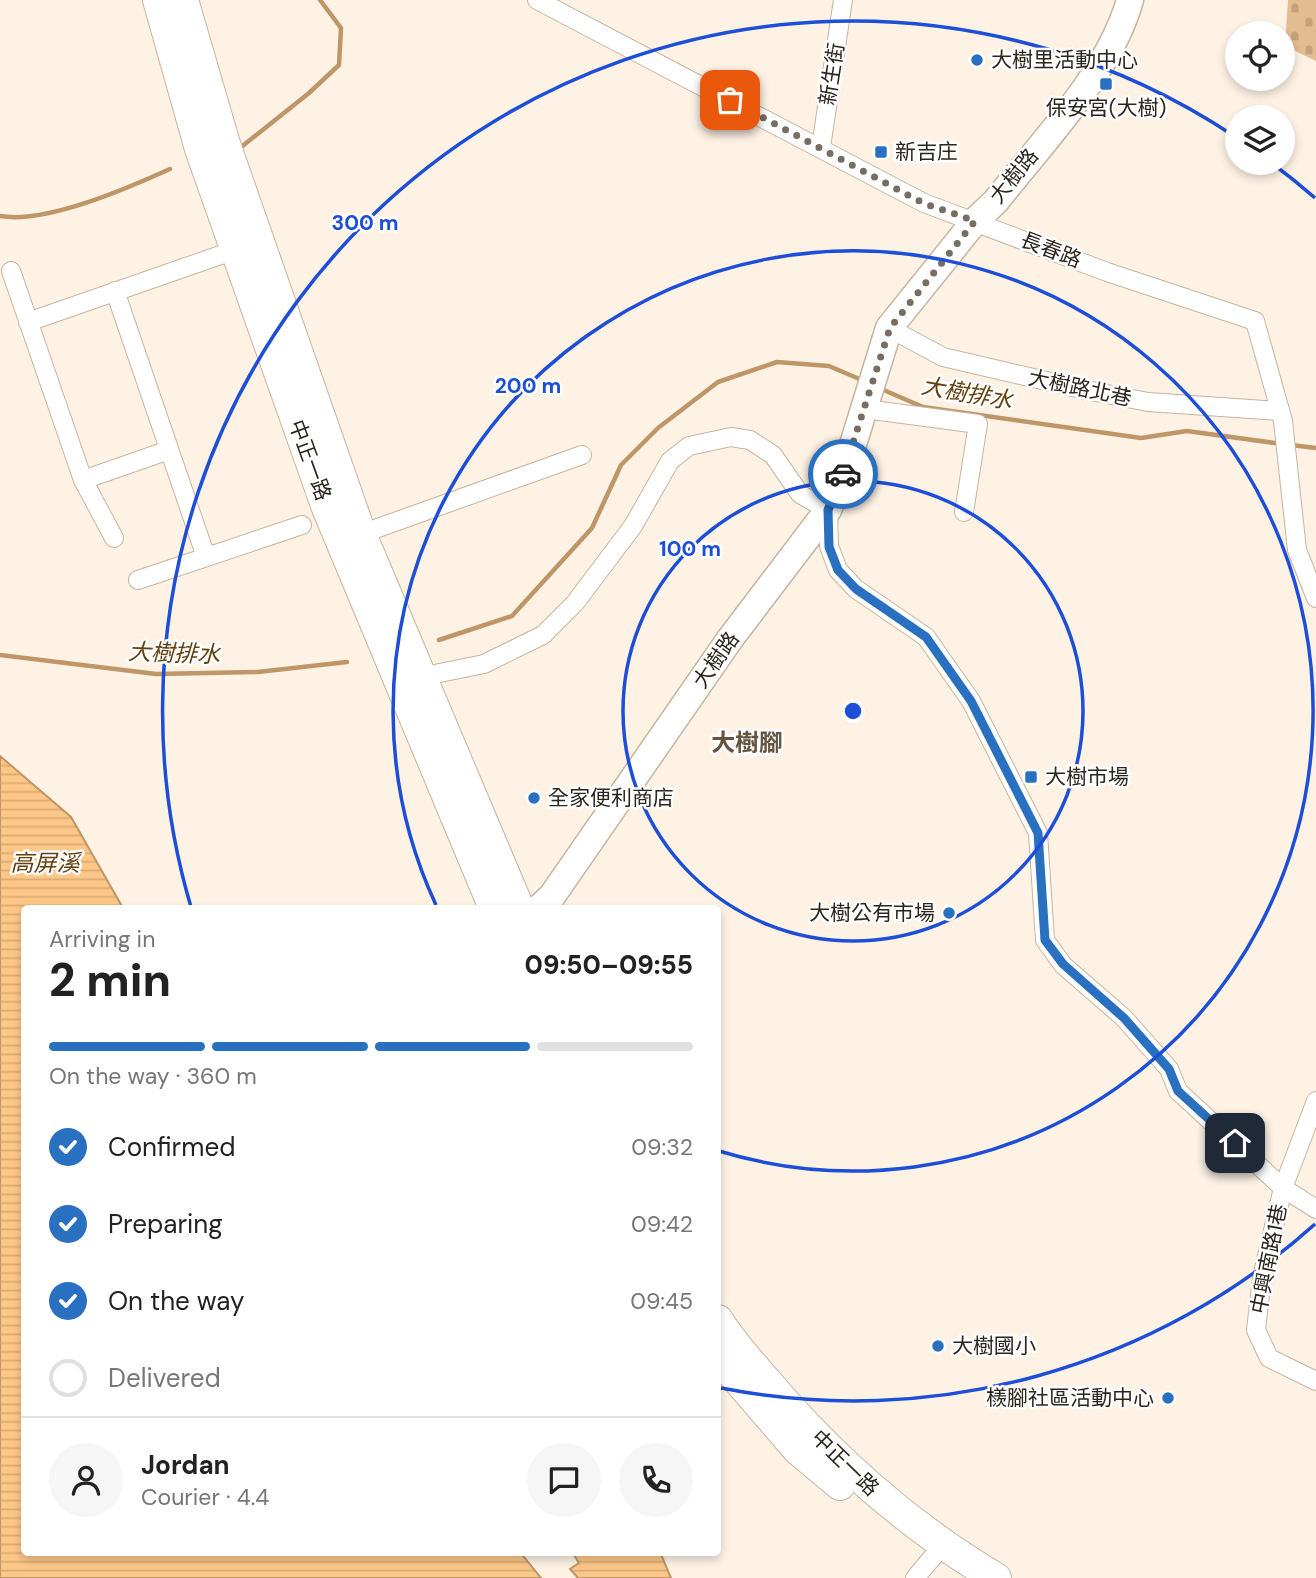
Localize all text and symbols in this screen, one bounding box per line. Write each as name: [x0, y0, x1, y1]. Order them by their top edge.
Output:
map controls: [1225, 21, 1295, 175]
button: locate: [1225, 21, 1295, 91]
street label: 新生街: [813, 41, 851, 107]
place label: 大樹里活動中心: [991, 46, 1138, 74]
marker: 大樹里活動中心: [969, 52, 985, 68]
pin: [700, 70, 760, 130]
marker: 保安宮(大樹): [1098, 76, 1114, 92]
icon: bag: [711, 81, 749, 119]
place label: 保安宮(大樹): [1046, 94, 1166, 122]
button: layers: [1225, 105, 1295, 175]
place label: 新吉庄: [895, 138, 958, 166]
street label: 大樹路: [983, 143, 1045, 209]
marker: 新吉庄: [873, 144, 889, 160]
text: 300 m: [332, 209, 398, 237]
street label: 長春路: [1017, 226, 1085, 274]
street label: 大樹路北巷: [1026, 363, 1134, 413]
water label: 大樹排水: [919, 370, 1016, 416]
text: 200 m: [495, 372, 561, 400]
street label: 中正一路: [282, 416, 338, 504]
courier: [808, 439, 878, 509]
icon: car: [824, 455, 862, 493]
text: 100 m: [659, 535, 721, 563]
street label: 大樹路: [686, 626, 746, 694]
water label: 大樹排水: [128, 636, 221, 670]
centre of rings: [841, 699, 865, 723]
district label: 大樹腳: [711, 727, 783, 758]
place label: 大樹市場: [1045, 763, 1129, 791]
marker: 大樹市場: [1023, 769, 1039, 785]
place label: 全家便利商店: [548, 784, 674, 812]
marker: 全家便利商店: [526, 790, 542, 806]
water label: 高屏溪: [11, 848, 83, 878]
place label: 大樹公有市場: [809, 899, 935, 927]
marker: 大樹公有市場: [941, 905, 957, 921]
text: Arriving in: [49, 924, 155, 954]
text: 09:50–09:55: [525, 948, 693, 982]
text: 2 min: [49, 950, 171, 1010]
text: On the way · 360 m: [49, 1061, 257, 1091]
pin: [1205, 1113, 1265, 1173]
icon: home: [1216, 1124, 1254, 1162]
icon: check: [49, 1128, 87, 1166]
text: Confirmed: [108, 1130, 235, 1164]
text: 09:32: [631, 1132, 693, 1162]
street label: 中興南路1巷: [1245, 1202, 1293, 1316]
icon: check: [49, 1205, 87, 1243]
text: Preparing: [108, 1207, 223, 1241]
text: 09:42: [631, 1209, 693, 1239]
icon: check: [49, 1282, 87, 1320]
text: On the way: [108, 1284, 244, 1318]
text: 09:45: [630, 1286, 693, 1316]
place label: 大樹國小: [952, 1332, 1036, 1360]
marker: 大樹國小: [930, 1338, 946, 1354]
text: Delivered: [108, 1361, 221, 1395]
place label: 檨腳社區活動中心: [986, 1384, 1154, 1412]
marker: 檨腳社區活動中心: [1160, 1390, 1176, 1406]
street label: 中正一路: [805, 1424, 885, 1502]
button: person: [49, 1443, 123, 1517]
button: chat: [527, 1443, 601, 1517]
button: phone: [619, 1443, 693, 1517]
text: Jordan: [141, 1448, 230, 1482]
text: Courier · 4.4: [141, 1482, 269, 1512]

